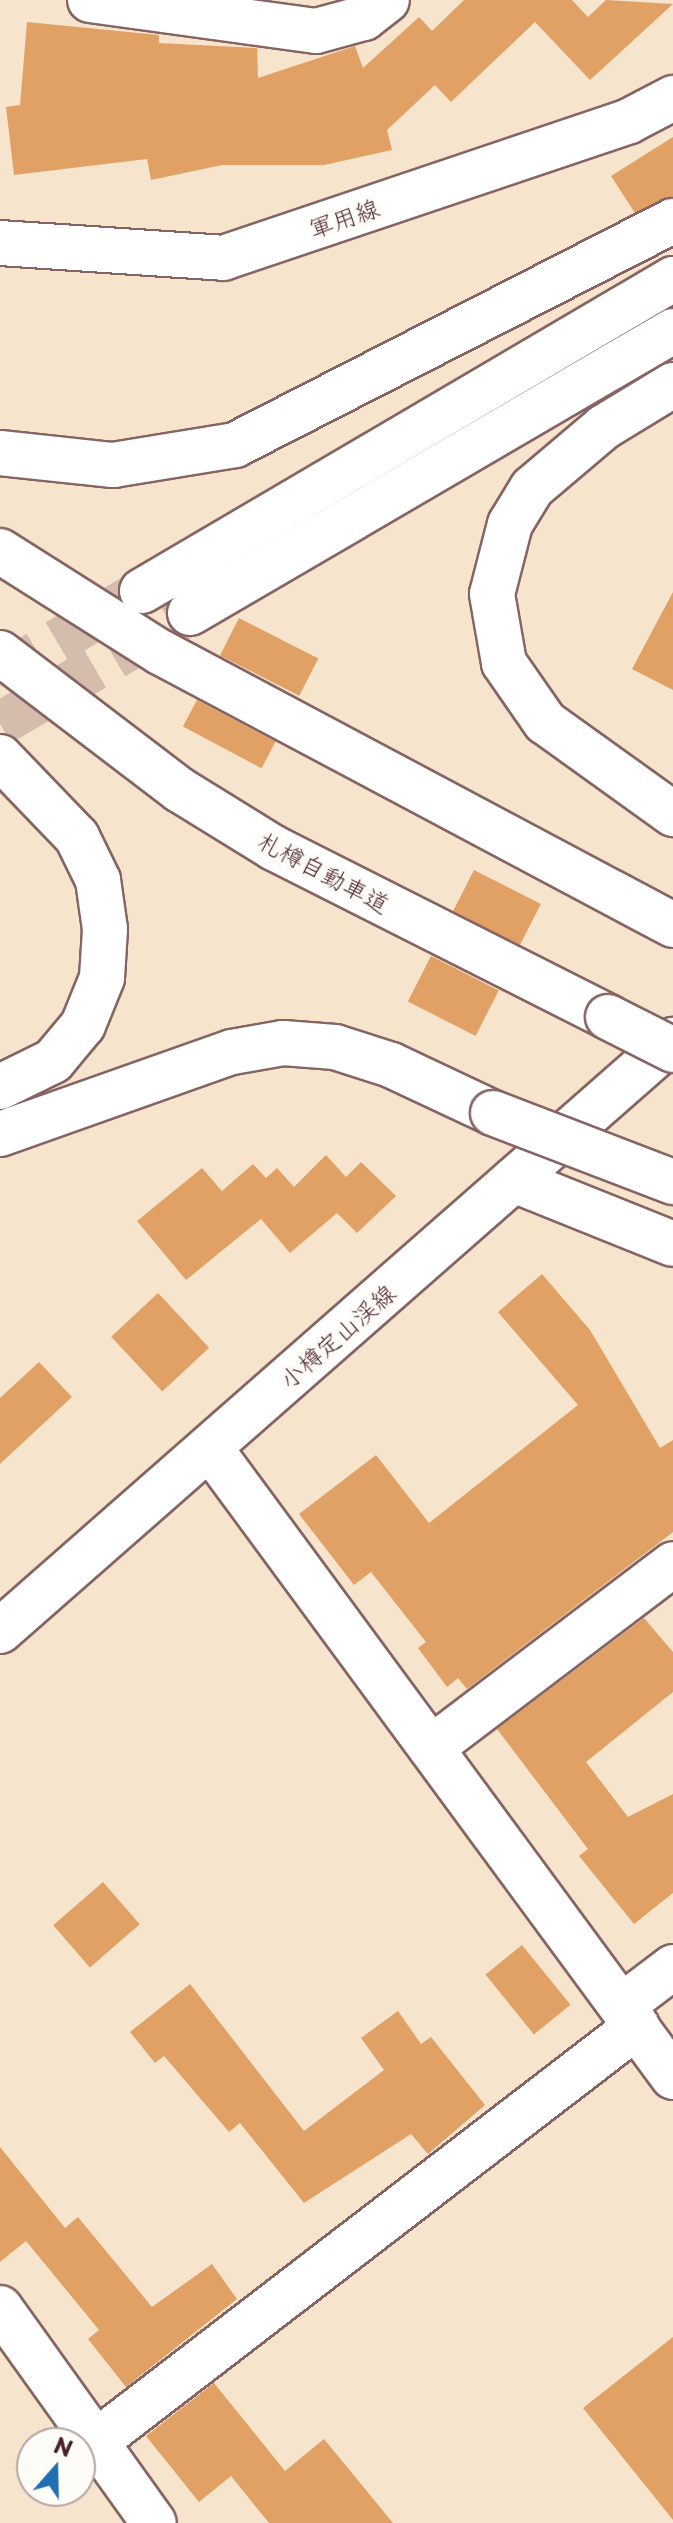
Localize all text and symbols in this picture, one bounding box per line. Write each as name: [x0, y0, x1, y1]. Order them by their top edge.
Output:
street label: 軍用線: [305, 193, 383, 243]
street label: 札樽自動車道: [254, 825, 394, 919]
street label: 小樽定山渓線: [273, 1278, 401, 1394]
north arrow: [16, 2427, 96, 2507]
text: N: [50, 2427, 78, 2464]

